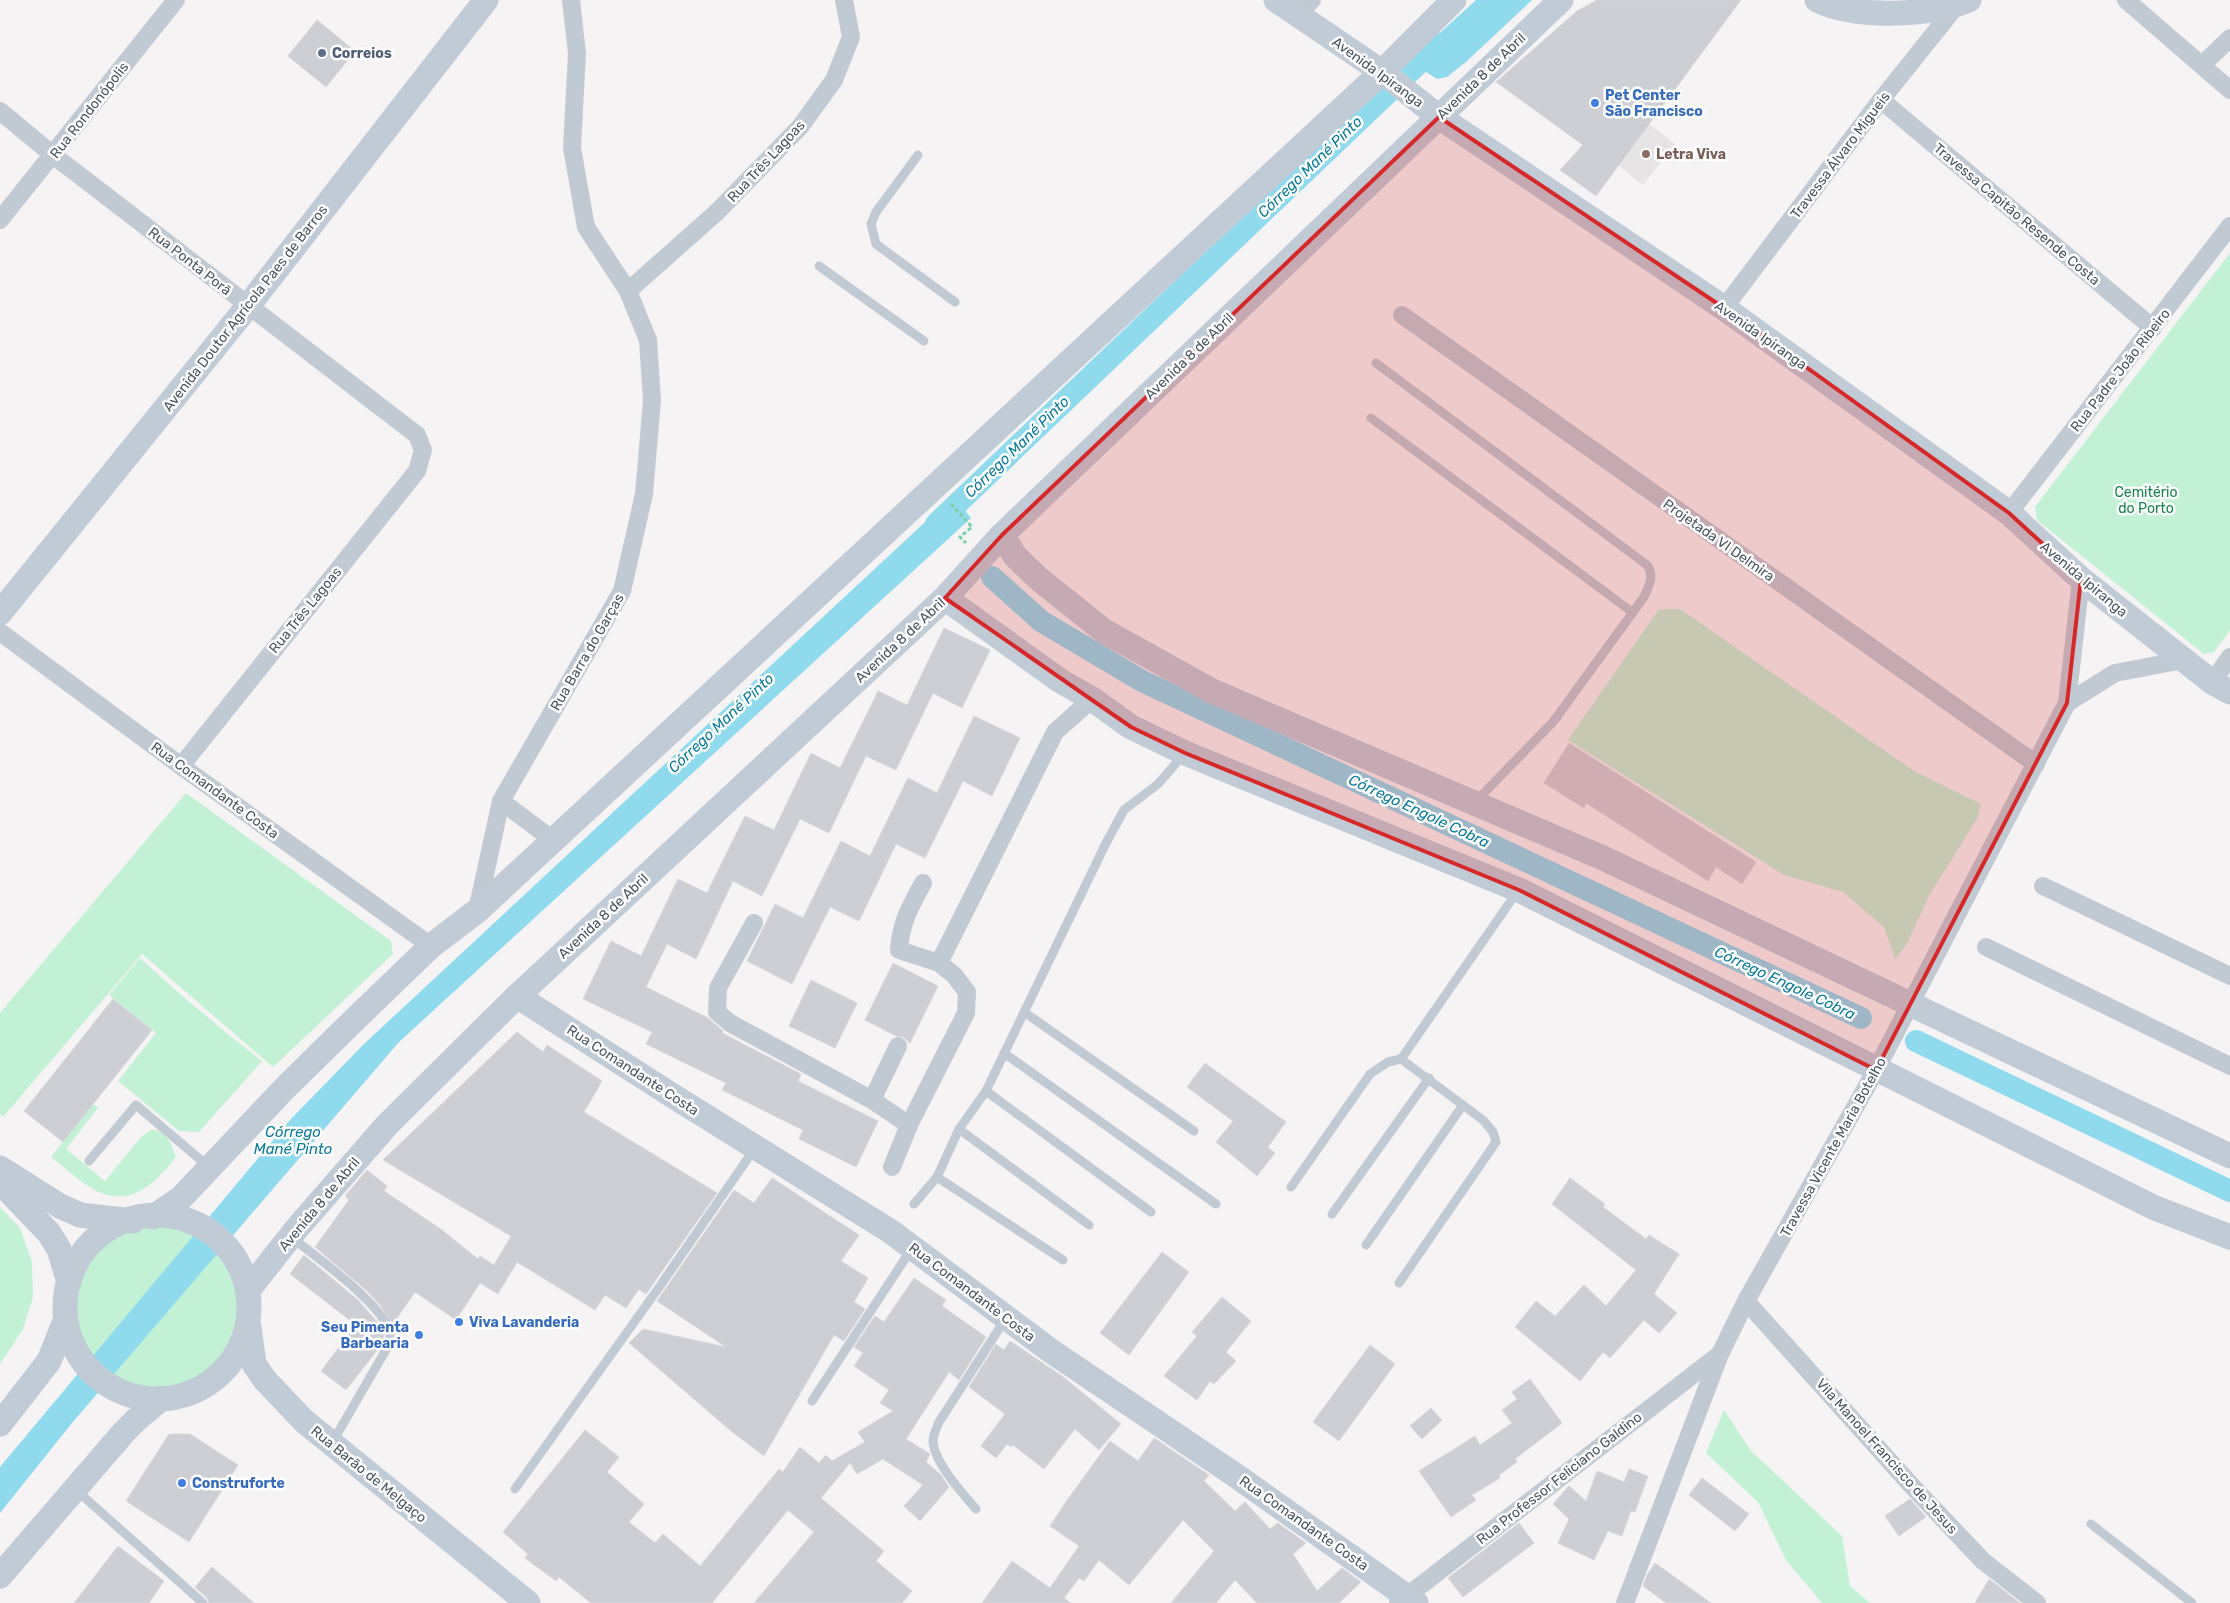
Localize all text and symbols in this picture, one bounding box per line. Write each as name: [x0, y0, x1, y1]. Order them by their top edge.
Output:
street label: Avenida 8 de Abril: [1433, 30, 1529, 123]
street label: Avenida Ipiranga: [1329, 34, 1427, 111]
place label: Correios: [332, 45, 392, 62]
marker: Correios: [316, 47, 328, 59]
street label: Rua Rondonópolis: [47, 59, 132, 162]
place label: Pet Center São Francisco: [1605, 87, 1703, 120]
street label: Travessa Álvaro Migueis: [1786, 88, 1894, 222]
marker: Pet Center São Francisco: [1589, 97, 1601, 109]
water label: Córrego Mané Pinto: [1254, 112, 1366, 221]
street label: Rua Três Lagoas: [724, 117, 809, 206]
street label: Travessa Capitão Resende Costa: [1930, 140, 2103, 289]
place label: Letra Viva: [1656, 146, 1726, 163]
marker: Letra Viva: [1640, 148, 1652, 160]
street label: Avenida Doutor Agrícola Paes de Barros: [159, 202, 331, 415]
street label: Rua Ponta Porã: [145, 224, 235, 299]
street label: Avenida Ipiranga: [1711, 297, 1810, 374]
street label: Rua Padre João Ribeiro: [2067, 305, 2174, 435]
street label: Avenida 8 de Abril: [1141, 310, 1237, 403]
water label: Córrego Mané Pinto: [961, 392, 1073, 501]
park label: Cemitério do Porto: [2114, 484, 2178, 517]
street label: Projetada VI Delmira: [1660, 496, 1778, 585]
street label: Avenida Ipiranga: [2037, 538, 2131, 621]
street label: Rua Três Lagoas: [265, 564, 345, 657]
street label: Rua Barra do Garças: [547, 591, 628, 714]
street label: Avenida 8 de Abril: [852, 594, 949, 686]
water label: Córrego Mané Pinto: [664, 669, 778, 777]
street label: Rua Comandante Costa: [148, 738, 282, 842]
water label: Córrego Engole Cobra: [1346, 771, 1492, 852]
street label: Avenida 8 de Abril: [555, 870, 652, 962]
water label: Córrego Engole Cobra: [1712, 943, 1858, 1024]
street label: Rua Comandante Costa: [564, 1021, 702, 1119]
street label: Travessa Vicente Maria Botelho: [1777, 1054, 1890, 1240]
water label: Córrego Mané Pinto: [254, 1123, 333, 1158]
street label: Avenida 8 de Abril: [275, 1154, 364, 1255]
street label: Rua Comandante Costa: [905, 1239, 1038, 1345]
place label: Viva Lavanderia: [469, 1314, 579, 1331]
marker: Viva Lavanderia: [453, 1316, 465, 1328]
place label: Seu Pimenta Barbearia: [321, 1319, 409, 1352]
marker: Seu Pimenta Barbearia: [413, 1329, 425, 1341]
street label: Vila Manoel Francisco de Jesus: [1812, 1375, 1961, 1537]
street label: Rua Professor Feliciano Galdino: [1473, 1409, 1645, 1548]
street label: Rua Barão de Melgaço: [307, 1422, 430, 1526]
street label: Rua Comandante Costa: [1236, 1472, 1372, 1574]
place label: Construforte: [192, 1475, 285, 1492]
marker: Construforte: [176, 1477, 188, 1489]

